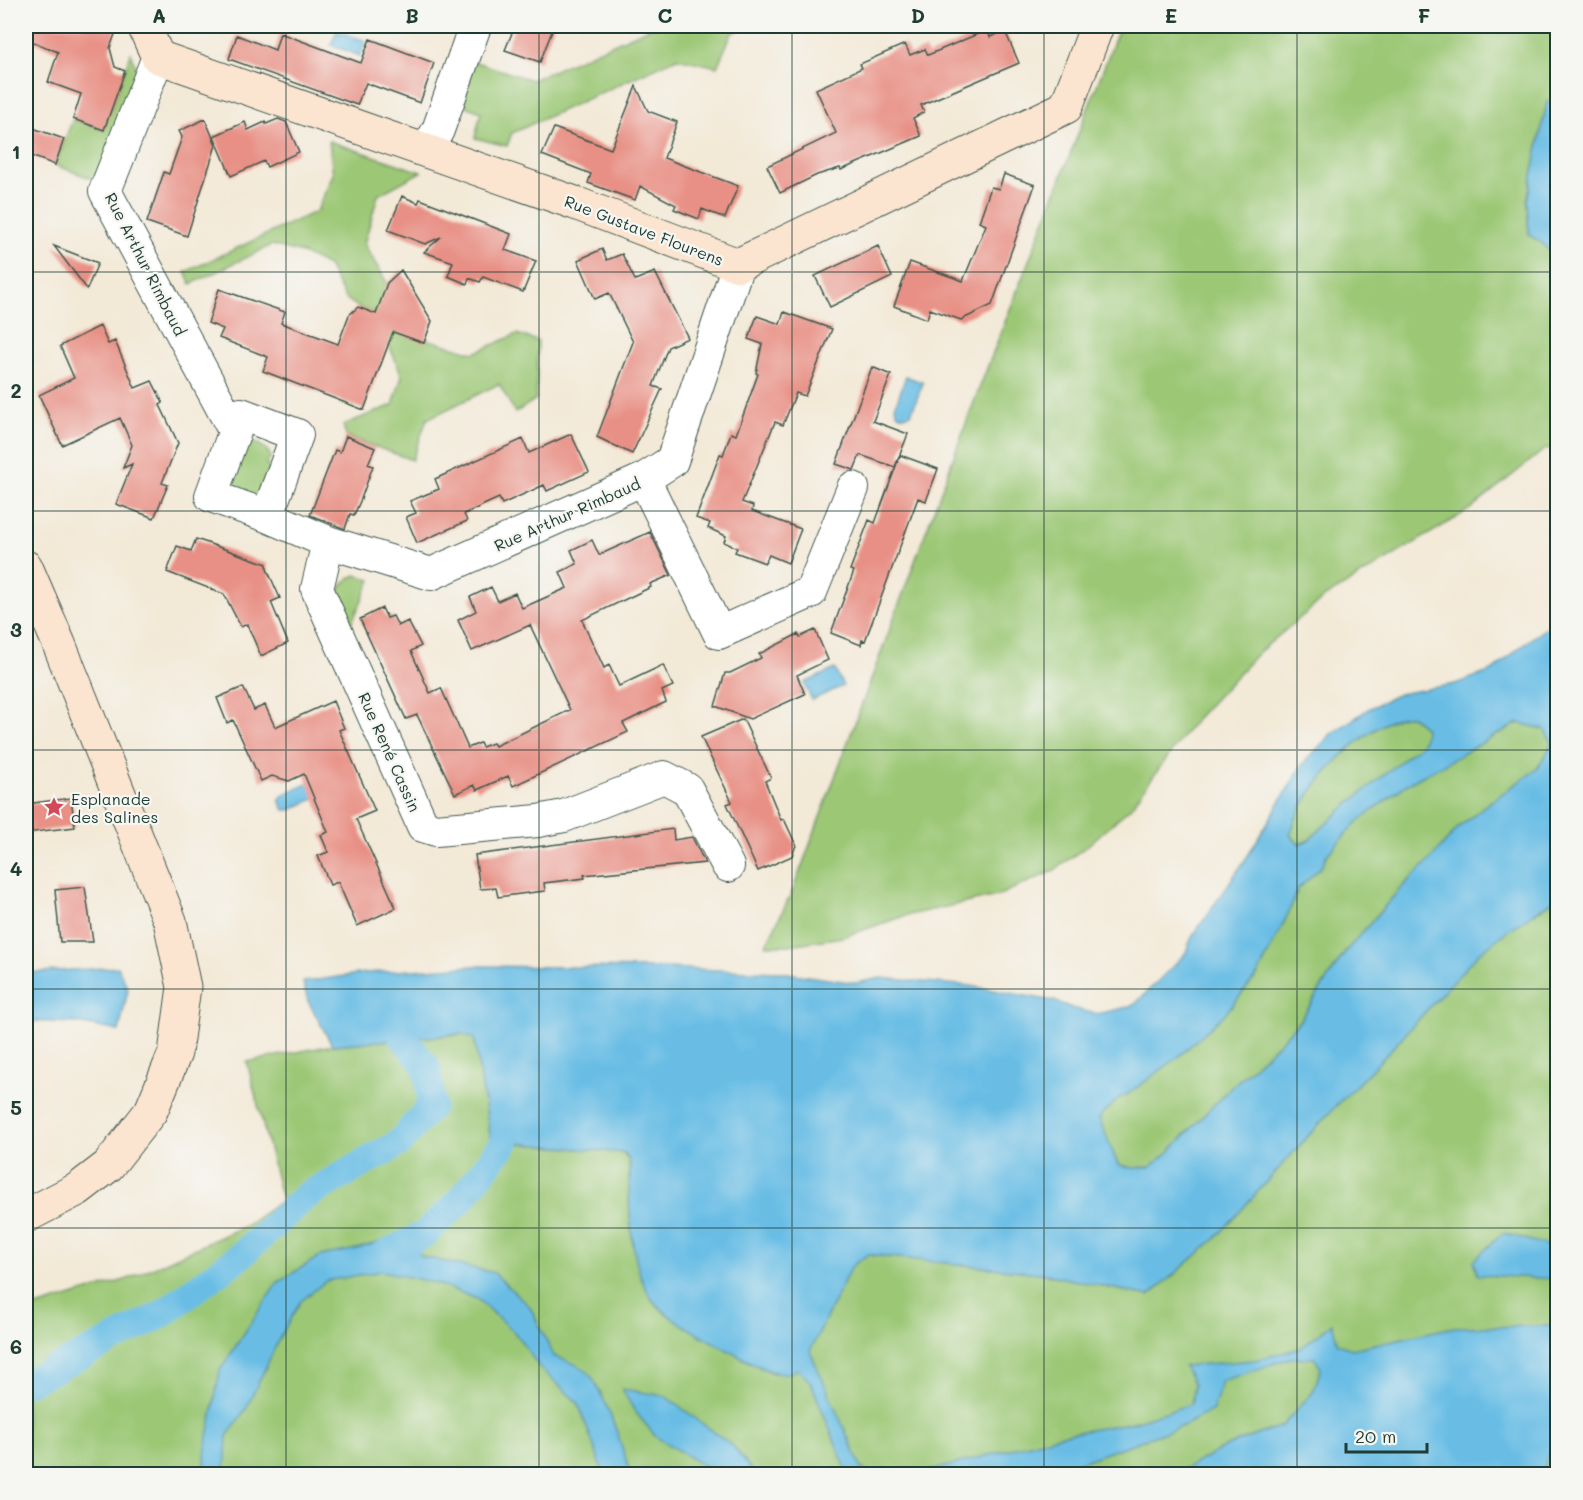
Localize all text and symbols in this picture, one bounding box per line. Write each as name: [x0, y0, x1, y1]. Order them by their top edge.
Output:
text: A: [152, 2, 166, 28]
text: B: [405, 2, 419, 28]
text: C: [658, 2, 673, 28]
text: D: [911, 2, 925, 28]
text: E: [1165, 2, 1177, 28]
text: F: [1418, 2, 1431, 28]
text: 1: [12, 138, 20, 164]
street label: Rue Arthur Rimbaud: [101, 189, 191, 339]
street label: Rue Gustave Flourens: [561, 190, 727, 270]
text: 2: [10, 377, 22, 403]
street label: Rue Arthur Rimbaud: [491, 472, 643, 556]
text: 3: [10, 616, 22, 642]
street label: Rue René Cassin: [354, 689, 426, 815]
place label: Esplanade des Salines: [71, 788, 158, 827]
place icon: Esplanade des Salines: [42, 795, 66, 819]
text: 4: [10, 855, 23, 881]
text: 5: [10, 1094, 22, 1120]
text: 6: [10, 1333, 22, 1359]
scale bar: [1346, 1416, 1427, 1454]
text: 20 m: [1355, 1424, 1396, 1448]

